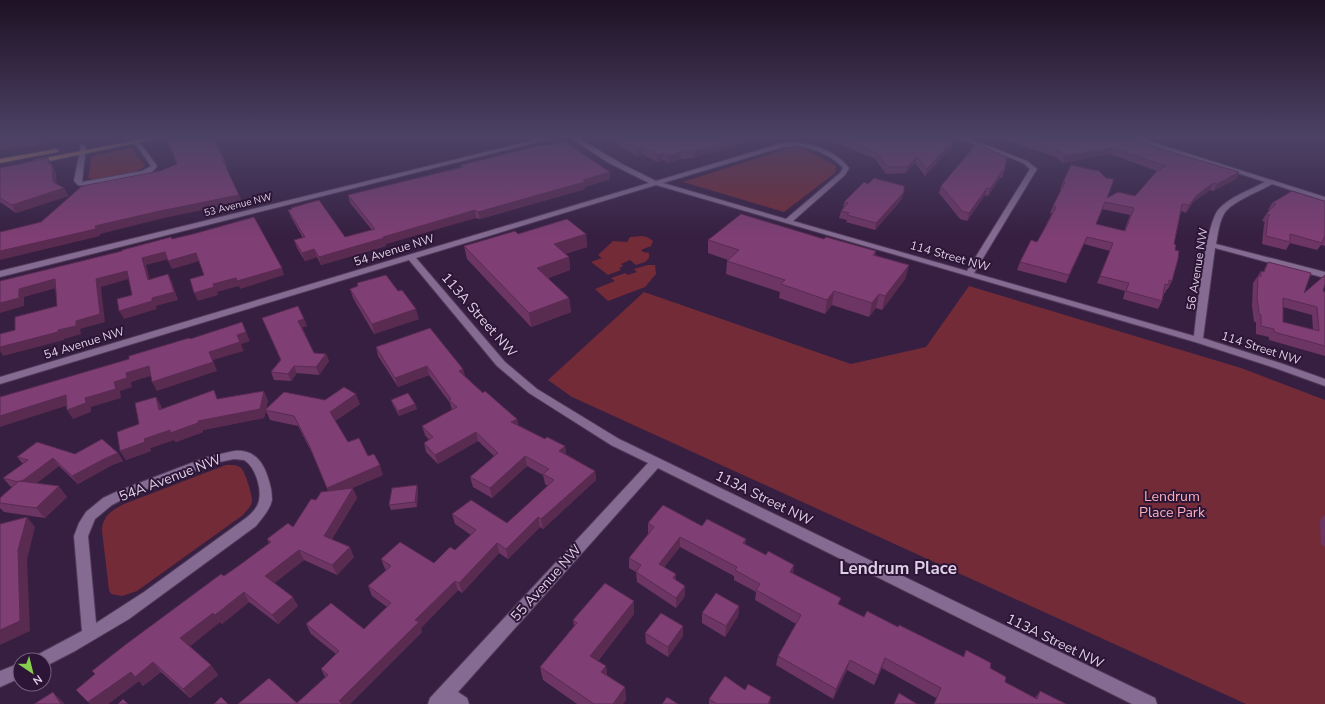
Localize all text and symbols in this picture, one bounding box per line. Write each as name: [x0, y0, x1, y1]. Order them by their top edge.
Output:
street label: 53 Avenue NW: [203, 190, 273, 220]
street label: 56 Avenue NW: [1183, 227, 1211, 311]
street label: 54 Avenue NW: [352, 230, 436, 270]
street label: 114 Street NW: [908, 237, 992, 275]
street label: 113A Street NW: [437, 269, 522, 362]
street label: 54 Avenue NW: [42, 323, 126, 363]
street label: 114 Street NW: [1219, 328, 1303, 368]
street label: 54A Avenue NW: [116, 450, 224, 506]
street label: 113A Street NW: [712, 466, 817, 530]
park label: Lendrum Place Park: [1139, 487, 1206, 522]
street label: 55 Avenue NW: [506, 540, 586, 626]
district label: Lendrum Place: [839, 557, 957, 580]
street label: 113A Street NW: [1003, 609, 1108, 673]
north arrow: [12, 652, 52, 692]
text: N: [30, 671, 45, 688]

